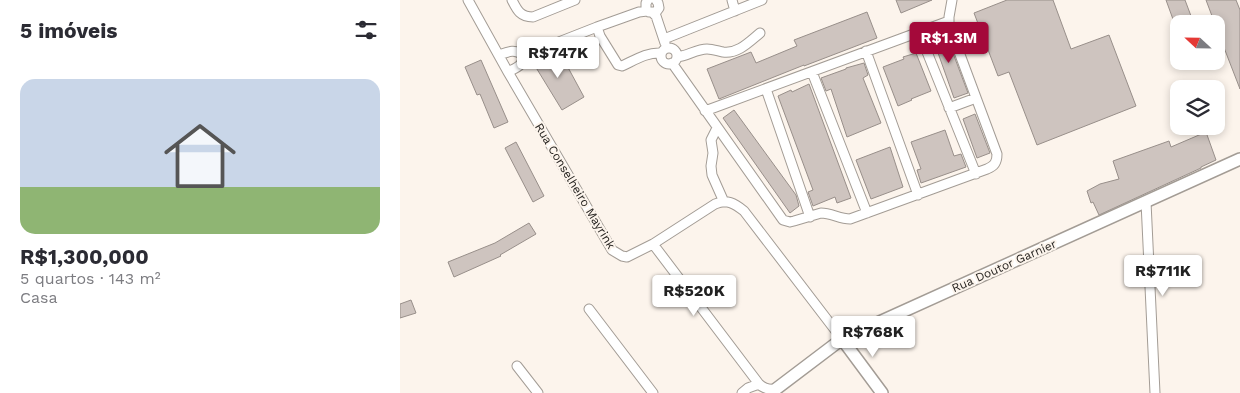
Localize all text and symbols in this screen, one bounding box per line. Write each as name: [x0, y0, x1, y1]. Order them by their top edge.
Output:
north arrow: [1170, 15, 1225, 70]
map controls: [1170, 15, 1225, 135]
icon: filters: [352, 16, 380, 44]
text: 5 imóveis: [20, 18, 118, 43]
pin: R$1.3M: [908, 22, 990, 64]
text: R$1.3M: [921, 28, 977, 47]
pin: R$747K: [517, 36, 599, 79]
text: R$747K: [528, 43, 588, 62]
button: layers: [1170, 80, 1225, 135]
icon: home: [155, 111, 245, 201]
street label: Rua Conselheiro Mayrink: [532, 121, 618, 252]
street label: Rua Doutor Garnier: [950, 237, 1058, 295]
text: R$1,300,000: [20, 244, 149, 269]
pin: R$711K: [1122, 254, 1204, 297]
text: R$711K: [1135, 261, 1191, 280]
text: 5 quartos · 143 m²: [20, 269, 161, 288]
pin: R$520K: [653, 274, 735, 317]
text: R$520K: [663, 281, 725, 300]
text: Casa: [20, 288, 58, 307]
pin: R$768K: [832, 316, 914, 358]
text: R$768K: [842, 322, 904, 341]

